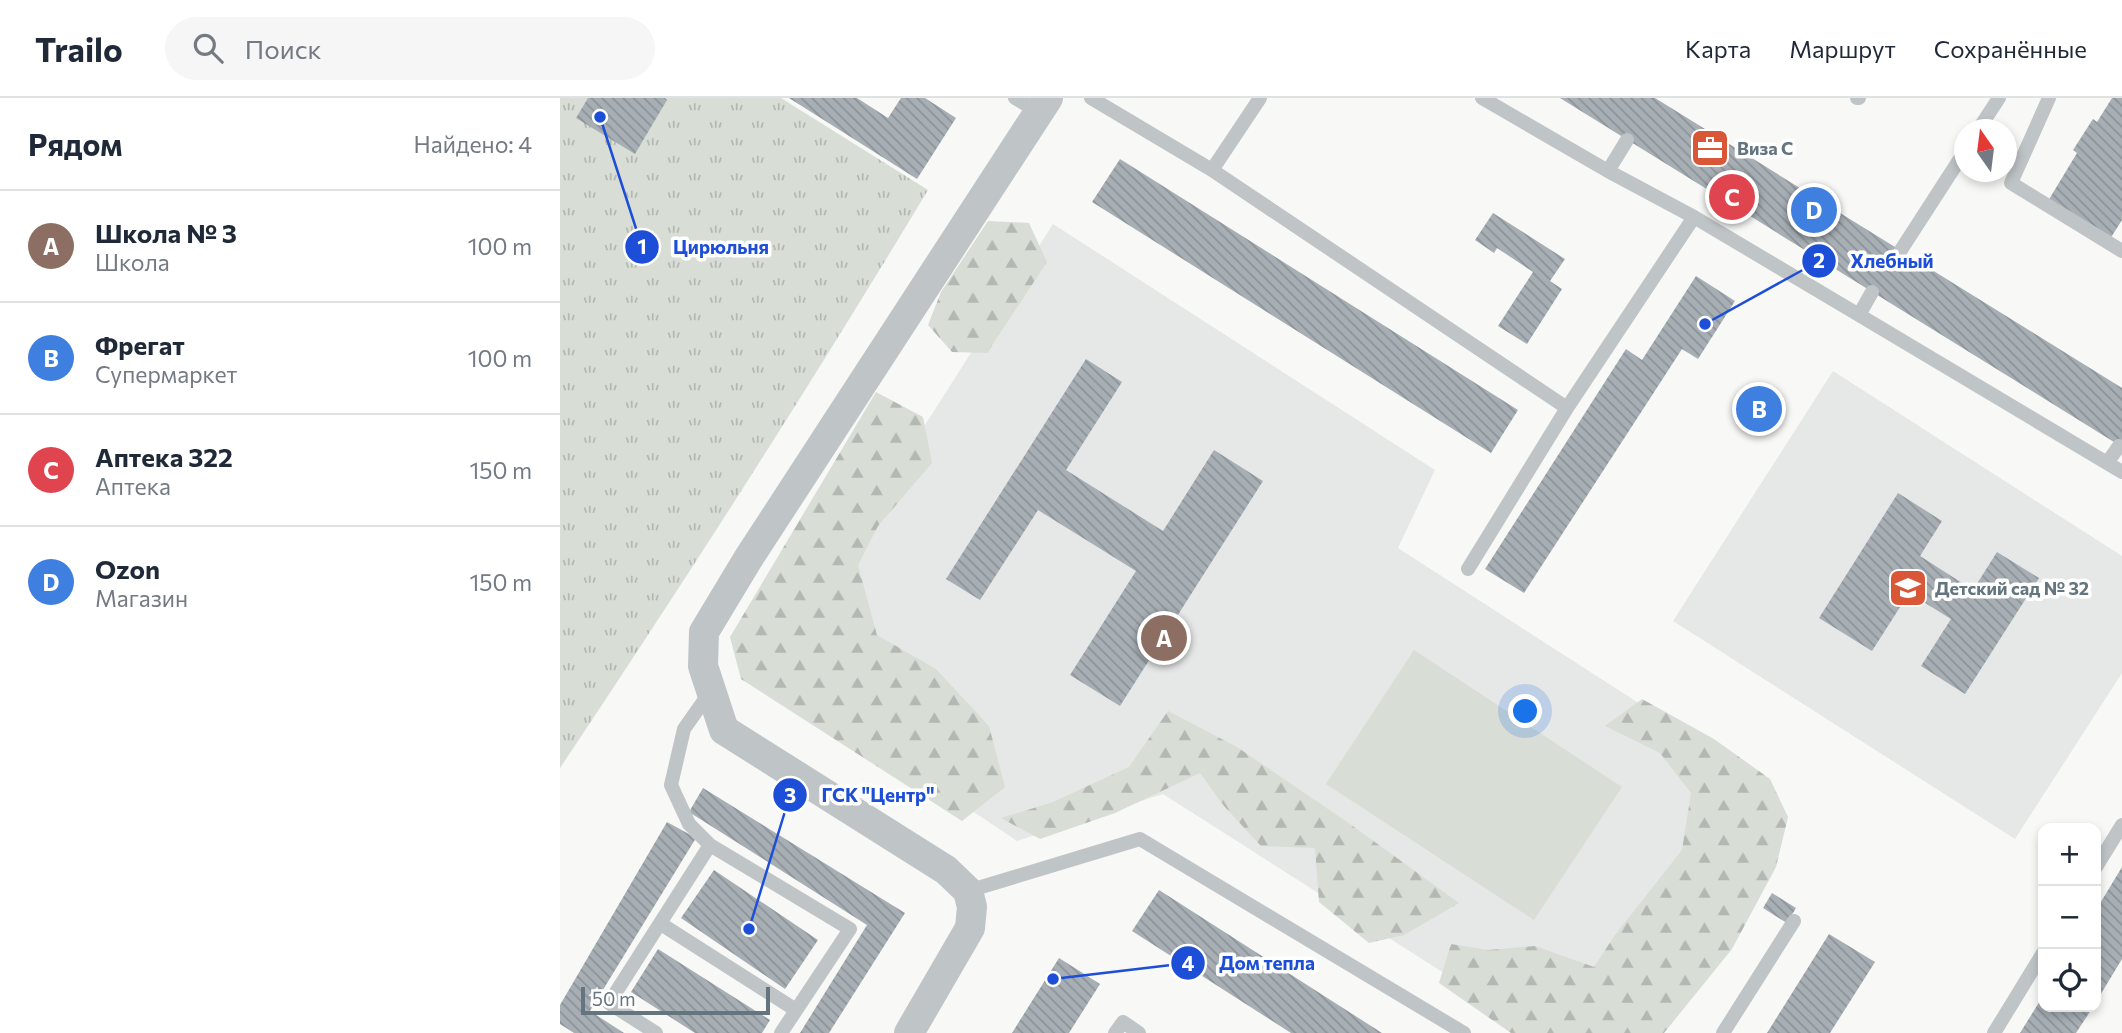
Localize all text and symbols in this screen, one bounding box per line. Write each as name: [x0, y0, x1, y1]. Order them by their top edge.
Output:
search box: [165, 17, 655, 80]
text: Trailo: [35, 28, 123, 69]
icon: search: [189, 29, 227, 67]
text: Поиск: [245, 33, 321, 64]
text: Карта: [1685, 34, 1751, 63]
text: Маршрут: [1789, 34, 1896, 63]
text: Сохранённые: [1934, 34, 2087, 63]
north arrow: [1954, 119, 2017, 182]
text: Рядом: [28, 125, 122, 162]
office icon: Виза С: [1689, 127, 1731, 169]
text: Найдено: 4: [414, 130, 532, 158]
place label: Виза С: [1737, 137, 1793, 159]
pin: C: [1709, 171, 1755, 223]
pin: D: [1791, 184, 1837, 236]
text: Школа № 3: [95, 217, 237, 248]
callout: Цирюльня: [624, 227, 783, 267]
text: A: [43, 232, 59, 260]
text: 100 m: [468, 232, 532, 260]
text: 1: [637, 233, 647, 258]
text: Цирюльня: [673, 235, 769, 258]
callout: Хлебный: [1802, 241, 1948, 281]
text: 2: [1813, 247, 1825, 272]
text: Школа: [95, 248, 170, 276]
text: Хлебный: [1850, 249, 1934, 272]
text: Фрегат: [95, 329, 185, 360]
text: B: [43, 344, 59, 372]
text: 100 m: [468, 344, 532, 372]
text: Супермаркет: [95, 360, 237, 388]
pin: B: [1736, 383, 1782, 435]
text: Аптека 322: [95, 441, 233, 472]
text: C: [43, 456, 59, 484]
text: 150 m: [469, 456, 532, 484]
text: Аптека: [95, 472, 171, 500]
text: Ozon: [95, 553, 160, 584]
school or university icon: Детский сад № 32: [1887, 567, 1929, 609]
text: D: [43, 568, 59, 596]
text: 150 m: [469, 568, 532, 596]
place label: Детский сад № 32: [1935, 577, 2089, 599]
text: Магазин: [95, 584, 188, 612]
pin: A: [1141, 612, 1187, 664]
your location: [1508, 694, 1542, 728]
callout: ГСК "Центр": [772, 775, 948, 815]
text: 3: [784, 782, 796, 807]
text: ГСК "Центр": [821, 783, 935, 806]
map controls: [2038, 823, 2101, 1012]
button: +: [2038, 823, 2101, 886]
button: −: [2038, 886, 2101, 949]
callout: Дом тепла: [1170, 943, 1329, 983]
button: locate: [2038, 949, 2101, 1012]
text: 4: [1182, 950, 1195, 975]
text: Дом тепла: [1219, 951, 1315, 974]
scale bar: [581, 984, 770, 1016]
text: 50 m: [592, 987, 636, 1010]

